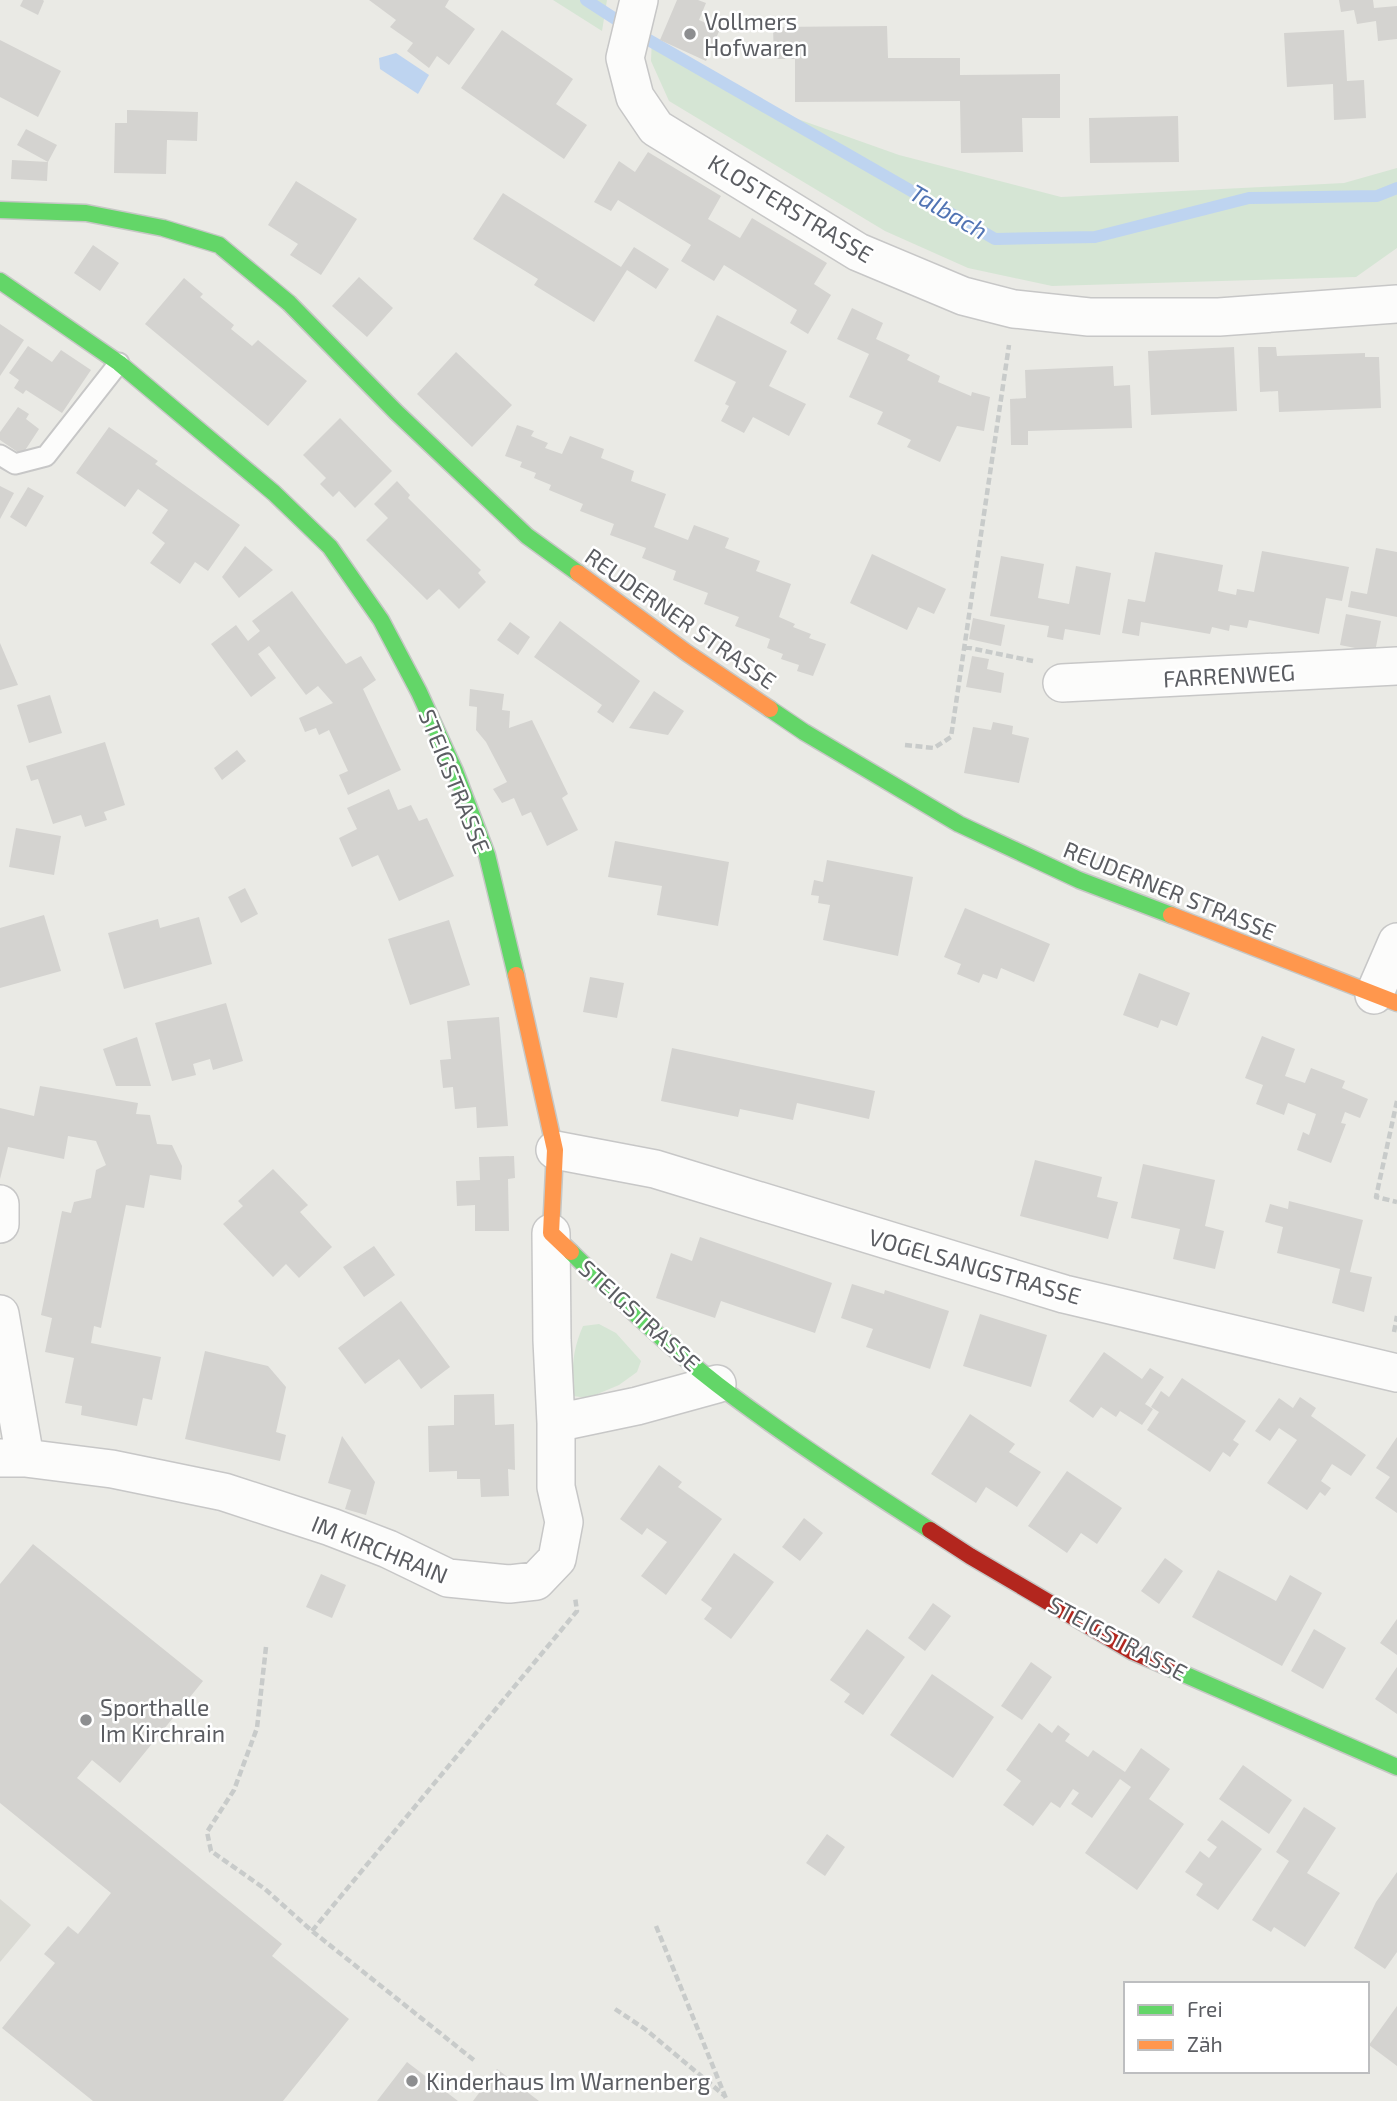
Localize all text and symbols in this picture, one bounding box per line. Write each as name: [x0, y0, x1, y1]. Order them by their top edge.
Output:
place label: Vollmers Hofwaren: [704, 7, 807, 61]
marker: Vollmers Hofwaren: [682, 26, 698, 42]
street label: KLOSTERSTRASSE: [704, 148, 878, 268]
water label: Talbach: [905, 177, 993, 245]
street label: REUDERNER STRASSE: [580, 542, 782, 694]
street label: FARRENWEG: [1162, 658, 1296, 692]
street label: STEIGSTRASSE: [413, 705, 497, 857]
street label: REUDERNER STRASSE: [1060, 835, 1280, 945]
street label: VOGELSANGSTRASSE: [866, 1222, 1084, 1310]
street label: STEIGSTRASSE: [574, 1253, 706, 1377]
street label: IM KIRCHRAIN: [308, 1509, 452, 1589]
street label: STEIGSTRASSE: [1044, 1590, 1192, 1686]
place label: Sporthalle Im Kirchrain: [100, 1693, 225, 1747]
marker: Sporthalle Im Kirchrain: [78, 1712, 94, 1728]
legend: [1124, 1982, 1369, 2073]
text: Frei: [1187, 1996, 1223, 2021]
text: Zäh: [1187, 2031, 1223, 2056]
place label: Kinderhaus Im Warnenberg: [426, 2067, 710, 2095]
marker: Kinderhaus Im Warnenberg: [404, 2073, 420, 2089]

